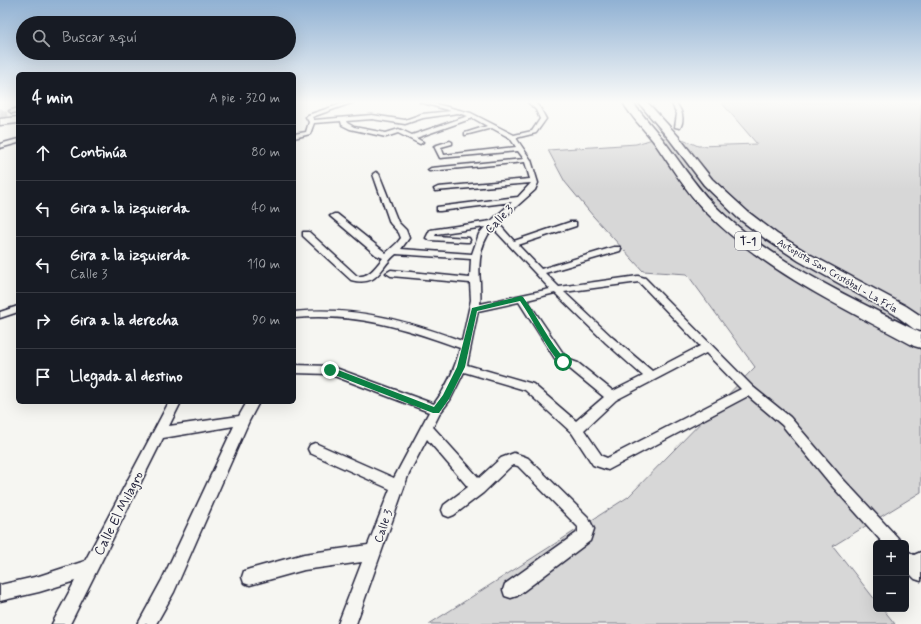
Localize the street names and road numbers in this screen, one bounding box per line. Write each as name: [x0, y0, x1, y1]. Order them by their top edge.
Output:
street label: Calle 3: [482, 201, 518, 238]
road number: T-1: [735, 232, 761, 250]
street label: Autopista San Cristóbal - La Fría: [774, 236, 900, 316]
street label: Calle El Milagro: [90, 468, 148, 559]
street label: Calle 3: [371, 507, 397, 545]

